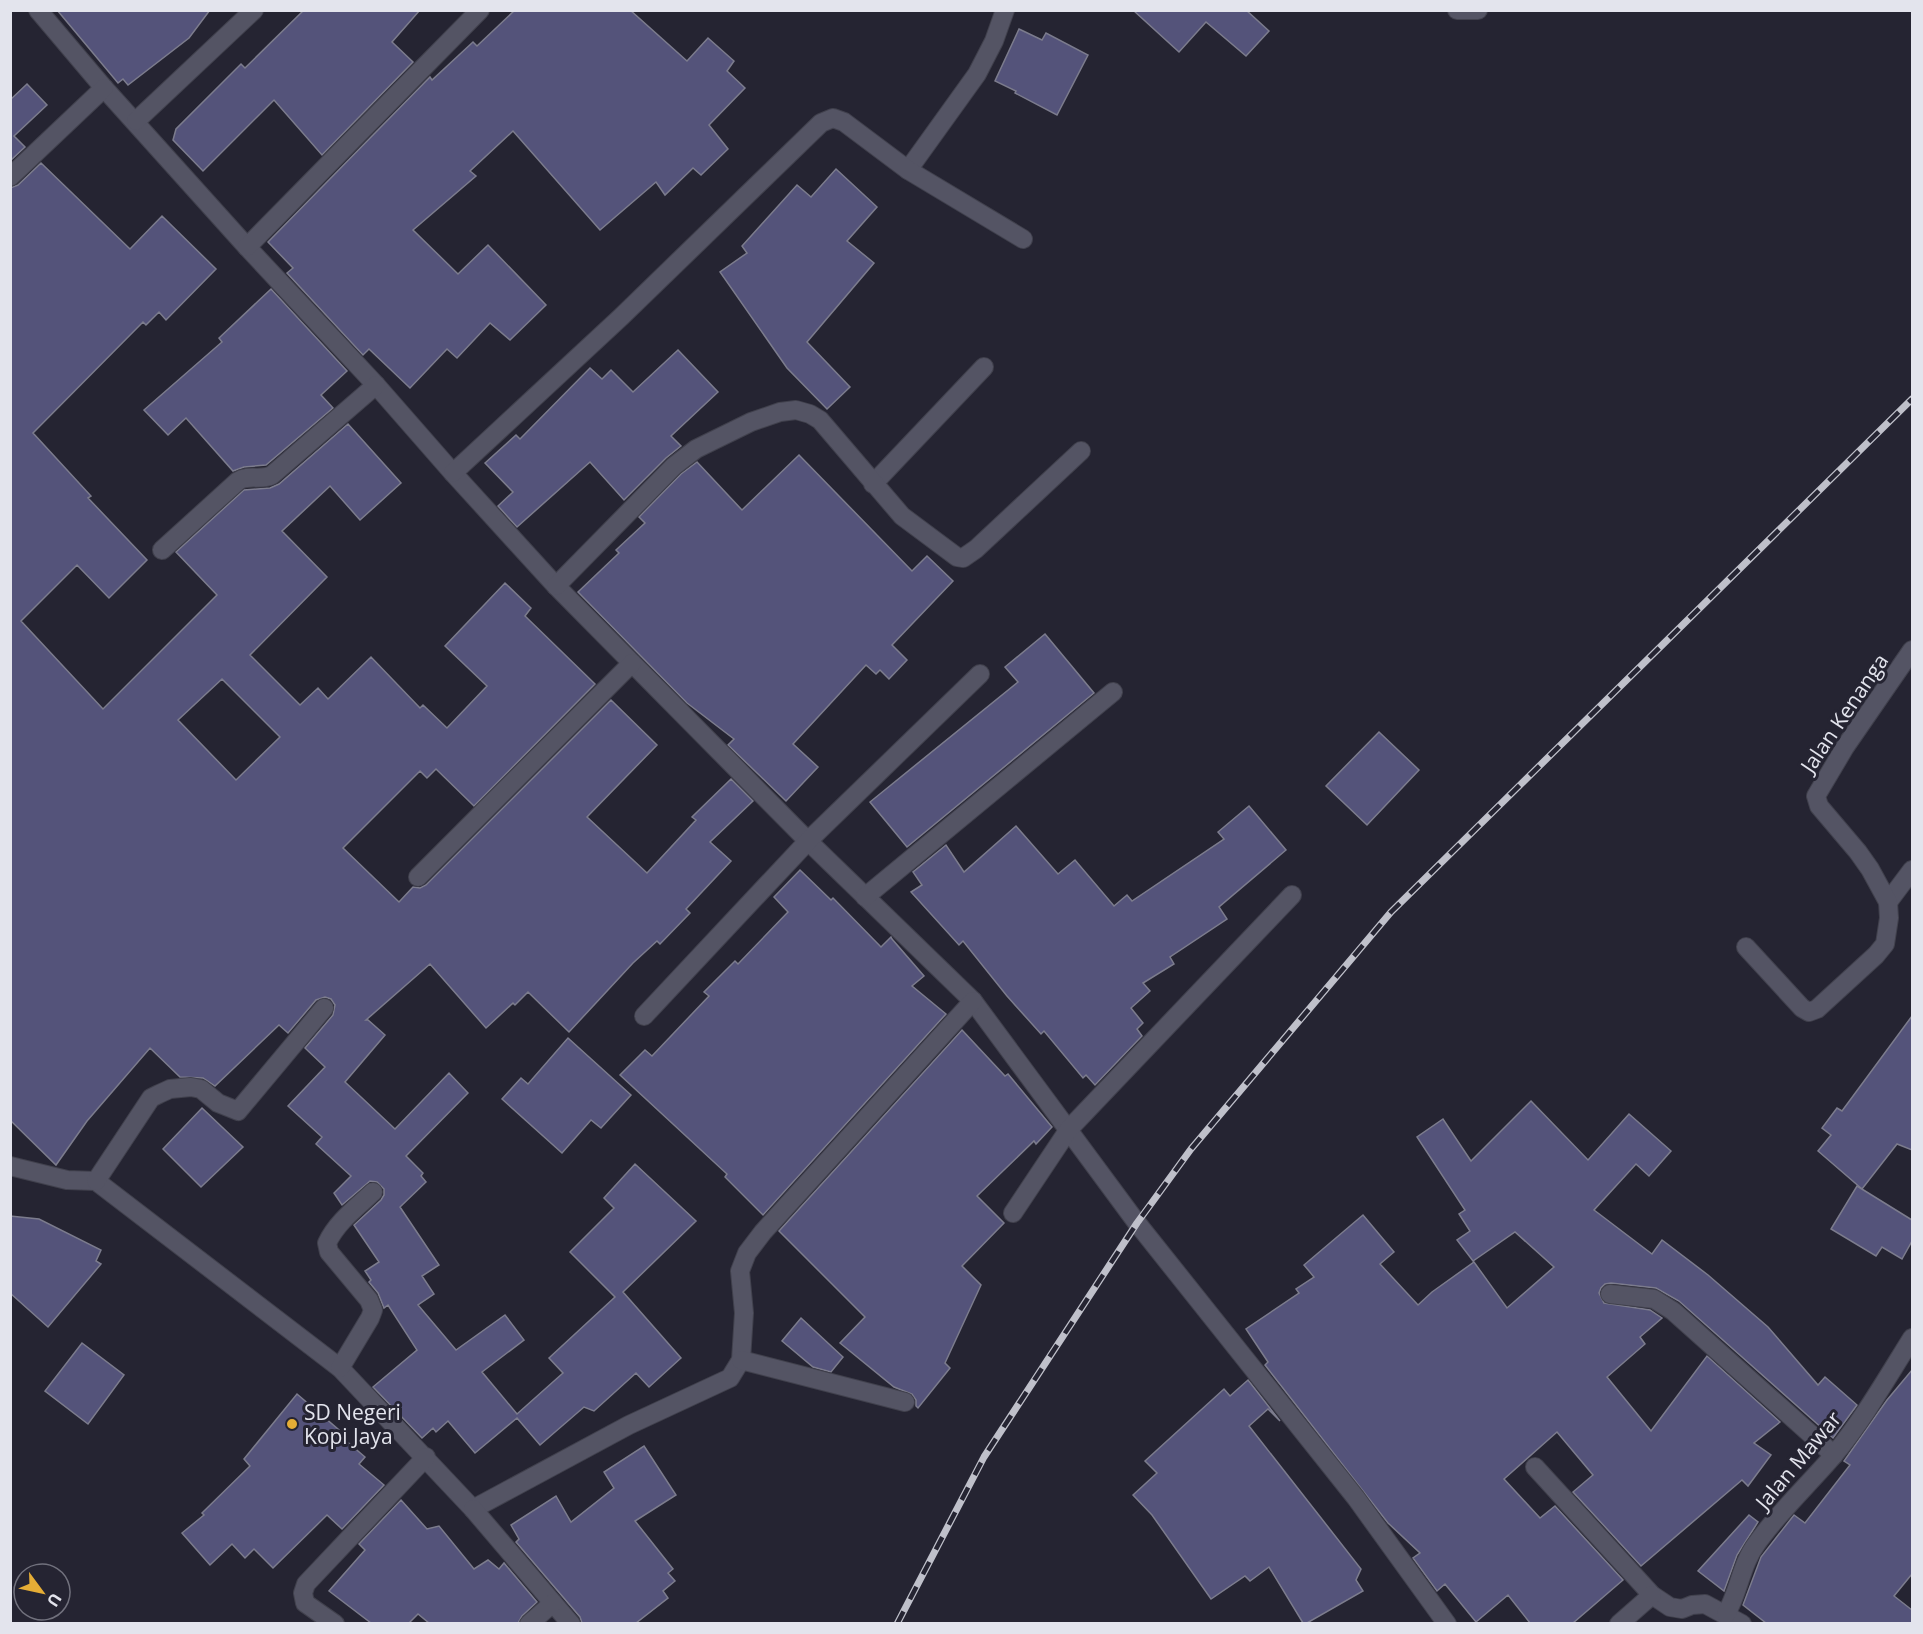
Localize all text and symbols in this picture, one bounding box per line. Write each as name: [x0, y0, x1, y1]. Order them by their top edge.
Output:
street label: Jalan Kenanga: [1793, 648, 1894, 780]
place label: SD Negeri Kopi Jaya: [304, 1398, 401, 1450]
street label: Jalan Mawar: [1748, 1405, 1847, 1516]
marker: SD Negeri Kopi Jaya: [285, 1417, 299, 1431]
north arrow: [12, 1562, 72, 1622]
text: U: [42, 1589, 67, 1611]

